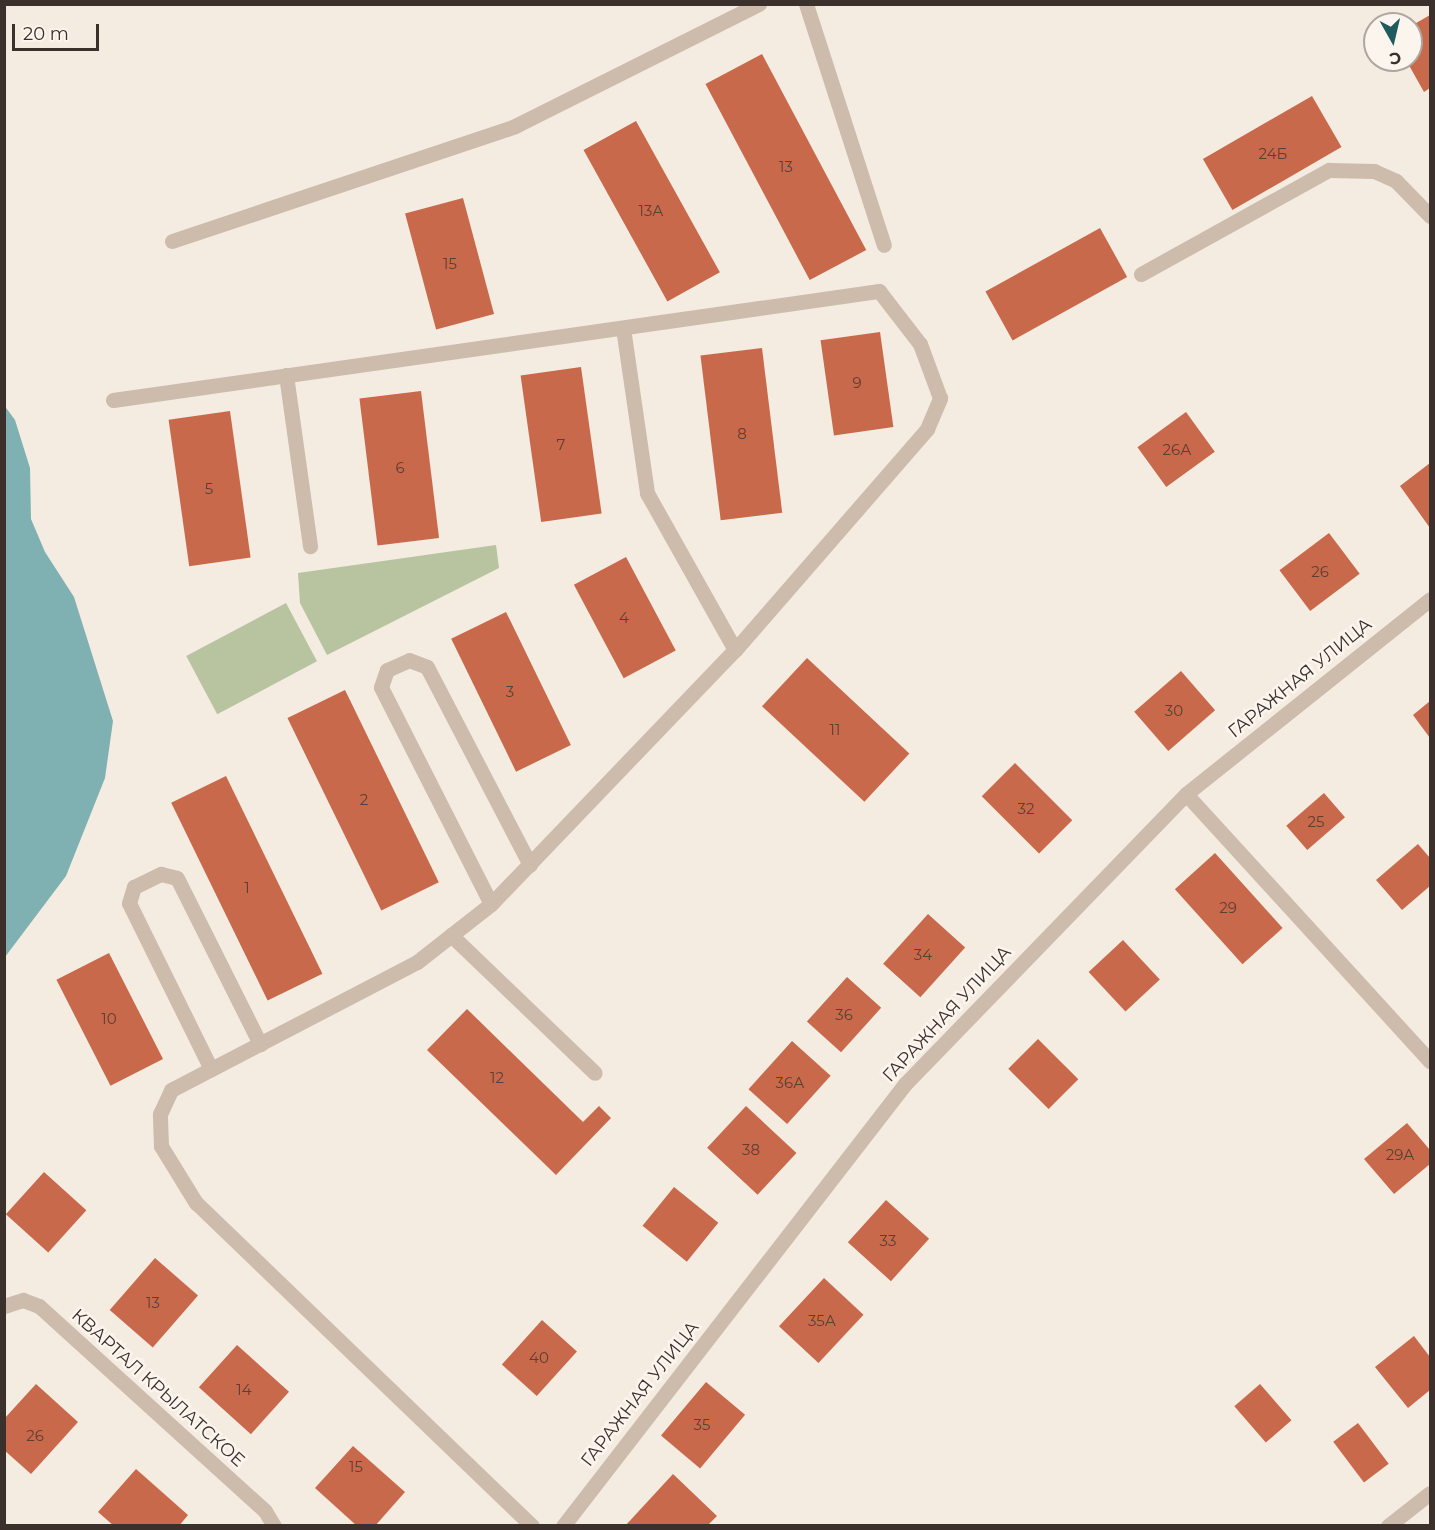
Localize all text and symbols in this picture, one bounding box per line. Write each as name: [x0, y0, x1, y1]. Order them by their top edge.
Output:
scale bar: [15, 12, 102, 50]
north arrow: [1363, 12, 1423, 72]
text: 20 m: [23, 23, 69, 45]
text: С: [1388, 48, 1402, 69]
house number: 24Б: [1259, 145, 1287, 163]
house number: 13: [779, 158, 793, 176]
house number: 13А: [638, 202, 664, 220]
house number: 15: [443, 255, 457, 273]
house number: 9: [852, 374, 862, 392]
house number: 8: [737, 425, 747, 443]
house number: 7: [557, 436, 565, 454]
house number: 26А: [1163, 441, 1191, 459]
house number: 6: [395, 459, 405, 477]
house number: 5: [205, 480, 213, 498]
house number: 26: [1311, 563, 1329, 581]
house number: 4: [619, 609, 629, 627]
street label: ГАРАЖНАЯ УЛИЦА: [1224, 613, 1376, 743]
house number: 3: [506, 683, 514, 701]
house number: 30: [1165, 702, 1183, 720]
house number: 11: [830, 721, 840, 739]
house number: 2: [360, 791, 368, 809]
house number: 32: [1018, 800, 1034, 818]
house number: 25: [1307, 813, 1325, 831]
house number: 1: [244, 879, 250, 897]
house number: 29: [1219, 899, 1237, 917]
street label: ГАРАЖНАЯ УЛИЦА: [878, 941, 1016, 1087]
house number: 34: [914, 946, 932, 964]
house number: 36: [835, 1006, 853, 1024]
house number: 10: [101, 1010, 117, 1028]
house number: 12: [490, 1069, 504, 1087]
house number: 36А: [776, 1074, 804, 1092]
house number: 38: [742, 1141, 760, 1159]
house number: 29А: [1386, 1146, 1414, 1164]
house number: 33: [880, 1232, 896, 1250]
house number: 13: [146, 1294, 160, 1312]
street label: КВАРТАЛ КРЫЛАТСКОЕ: [67, 1305, 249, 1471]
house number: 35А: [808, 1312, 836, 1330]
street label: ГАРАЖНАЯ УЛИЦА: [577, 1317, 703, 1471]
house number: 40: [529, 1349, 549, 1367]
house number: 14: [236, 1381, 252, 1399]
house number: 35: [694, 1416, 710, 1434]
house number: 26: [26, 1427, 44, 1445]
house number: 15: [349, 1458, 363, 1476]

